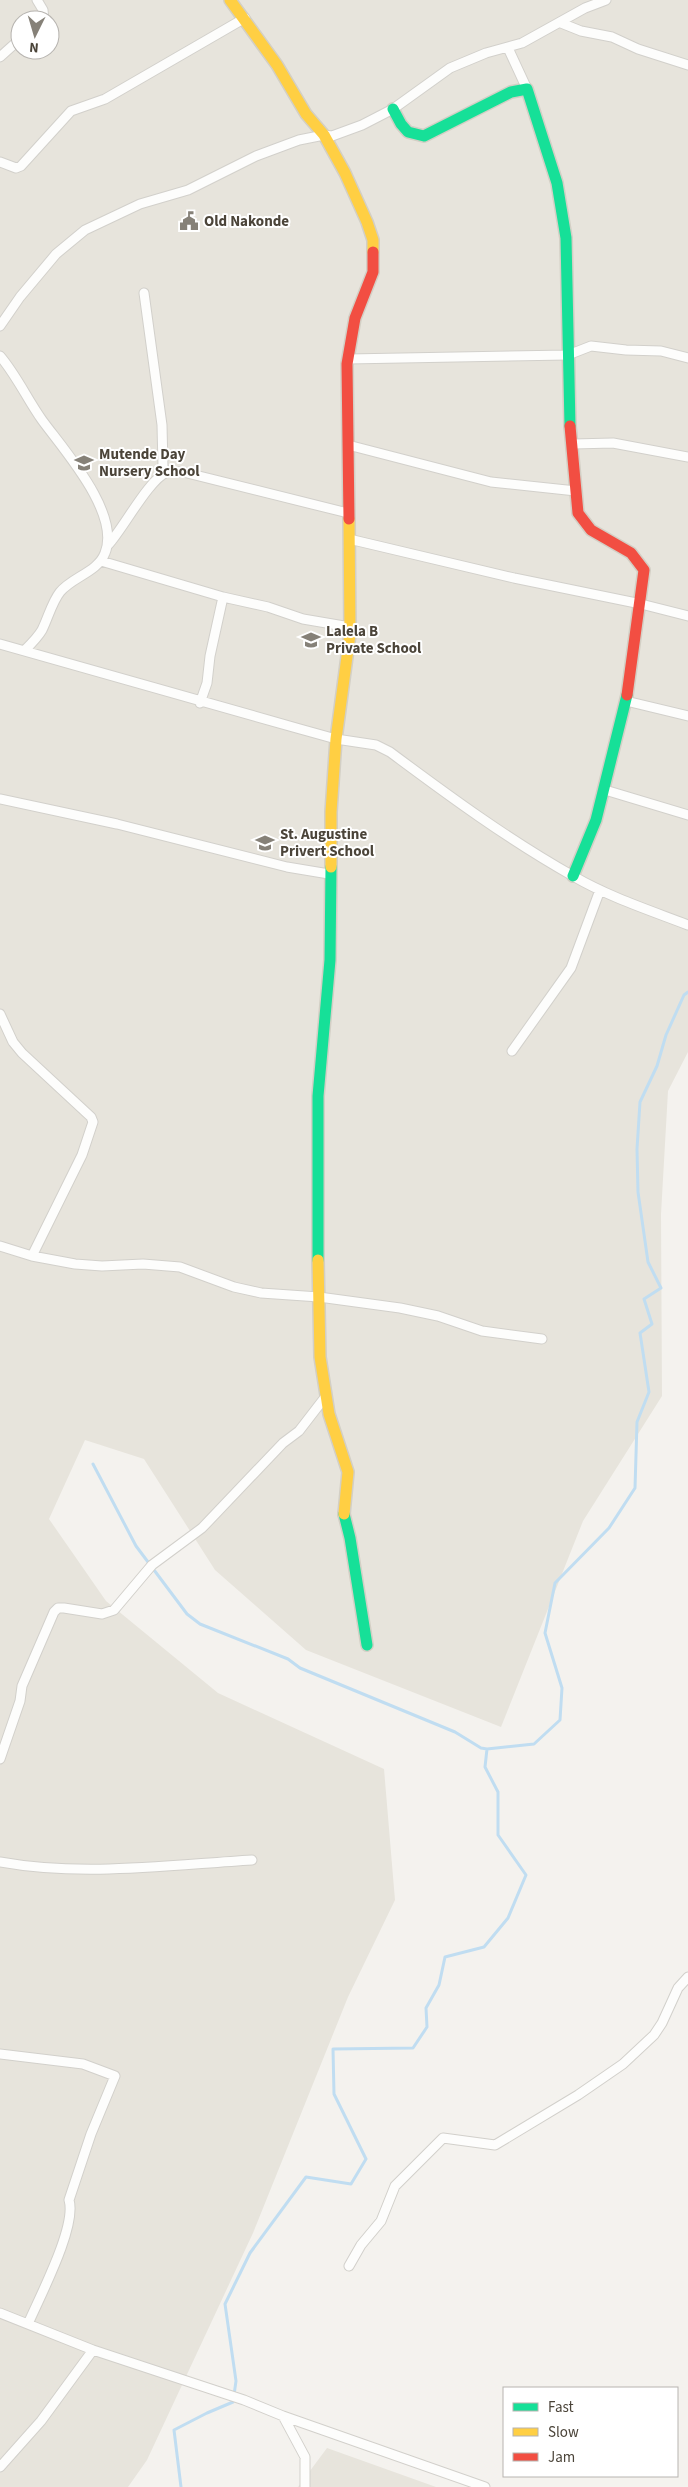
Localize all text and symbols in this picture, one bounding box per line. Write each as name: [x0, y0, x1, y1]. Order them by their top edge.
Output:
north arrow: [10, 10, 60, 60]
text: N: [28, 37, 39, 57]
public building icon: Old Nakonde: [178, 210, 200, 232]
place label: Old Nakonde: [204, 211, 289, 232]
place label: Mutende Day Nursery School: [99, 444, 200, 482]
school or university icon: Mutende Day Nursery School: [73, 452, 95, 474]
place label: Lalela B Private School: [326, 621, 422, 659]
school or university icon: Lalela B Private School: [300, 629, 322, 651]
place label: St. Augustine Privert School: [280, 824, 375, 862]
school or university icon: St. Augustine Privert School: [254, 832, 276, 854]
legend: [503, 2387, 678, 2477]
text: Fast: [548, 2397, 574, 2418]
text: Slow: [548, 2422, 579, 2443]
text: Jam: [548, 2447, 575, 2468]

